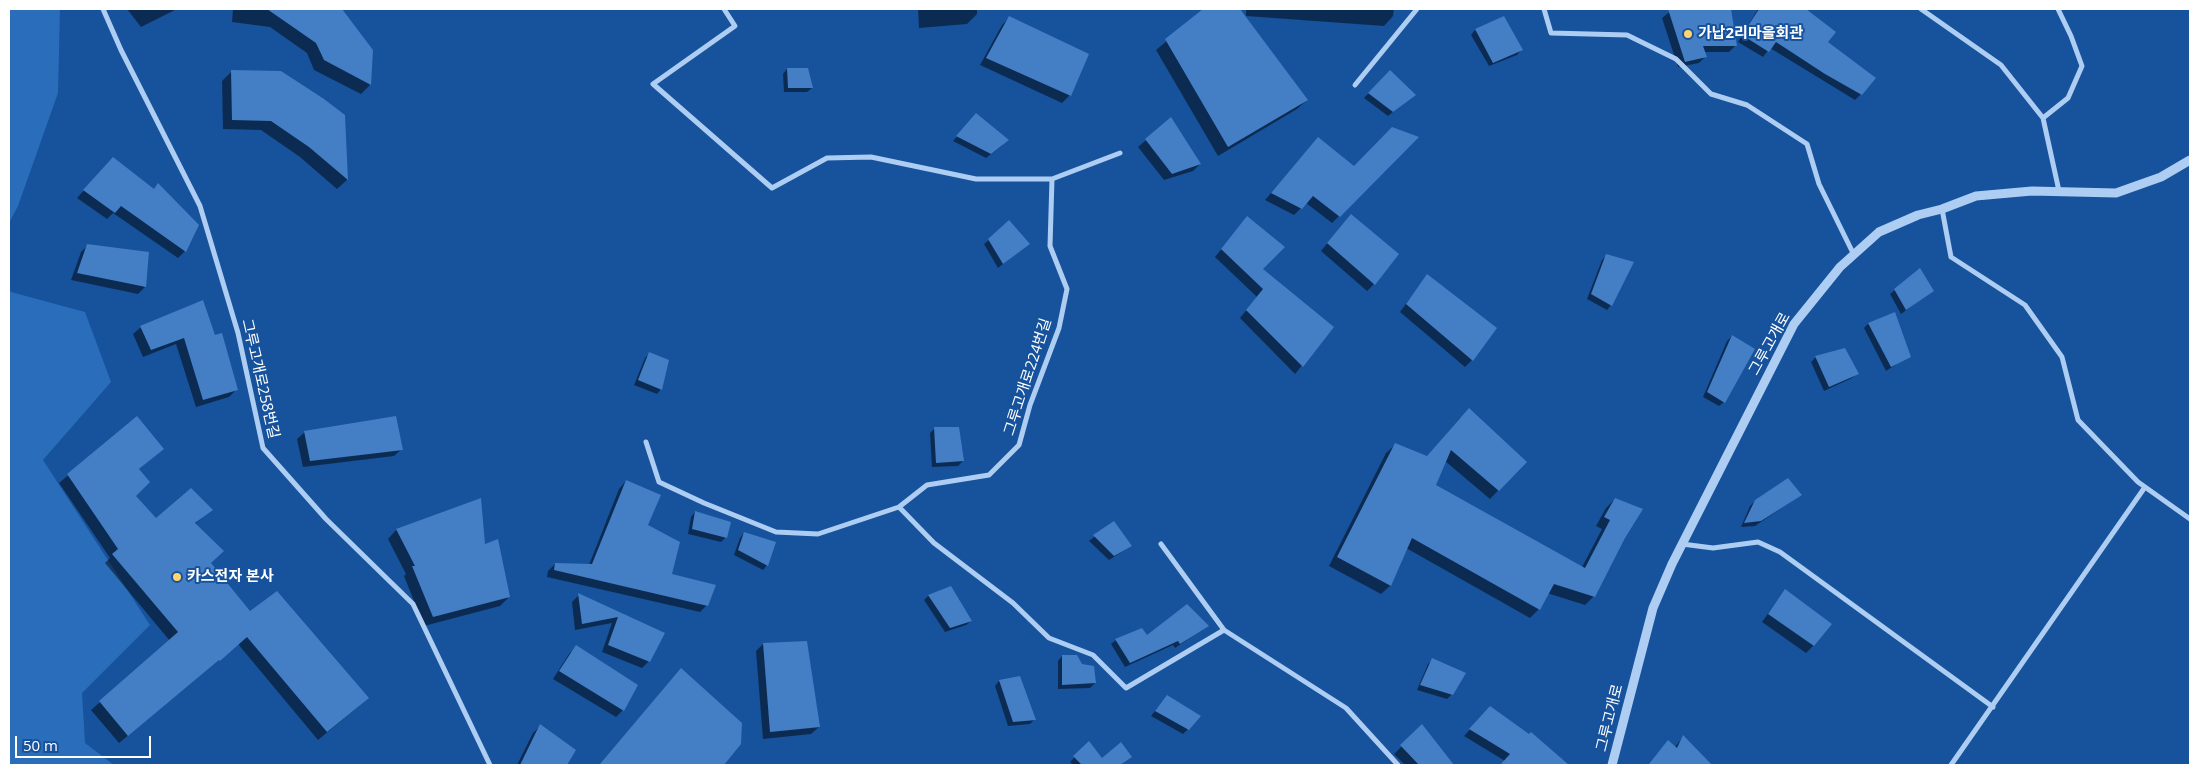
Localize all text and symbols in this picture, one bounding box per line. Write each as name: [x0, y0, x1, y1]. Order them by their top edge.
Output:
place label: 가납2리마을회관: [1698, 25, 1803, 43]
marker: 가납2리마을회관: [1682, 28, 1694, 40]
street label: 그루고개로: [1745, 309, 1795, 379]
street label: 그루고개로224번길: [1001, 316, 1055, 438]
street label: 그루고개로258번길: [237, 317, 283, 441]
place label: 카스전자 본사: [187, 568, 274, 586]
marker: 카스전자 본사: [171, 571, 183, 583]
street label: 그루고개로: [1593, 682, 1627, 754]
scale bar: [18, 726, 154, 758]
text: 50 m: [23, 735, 58, 755]

